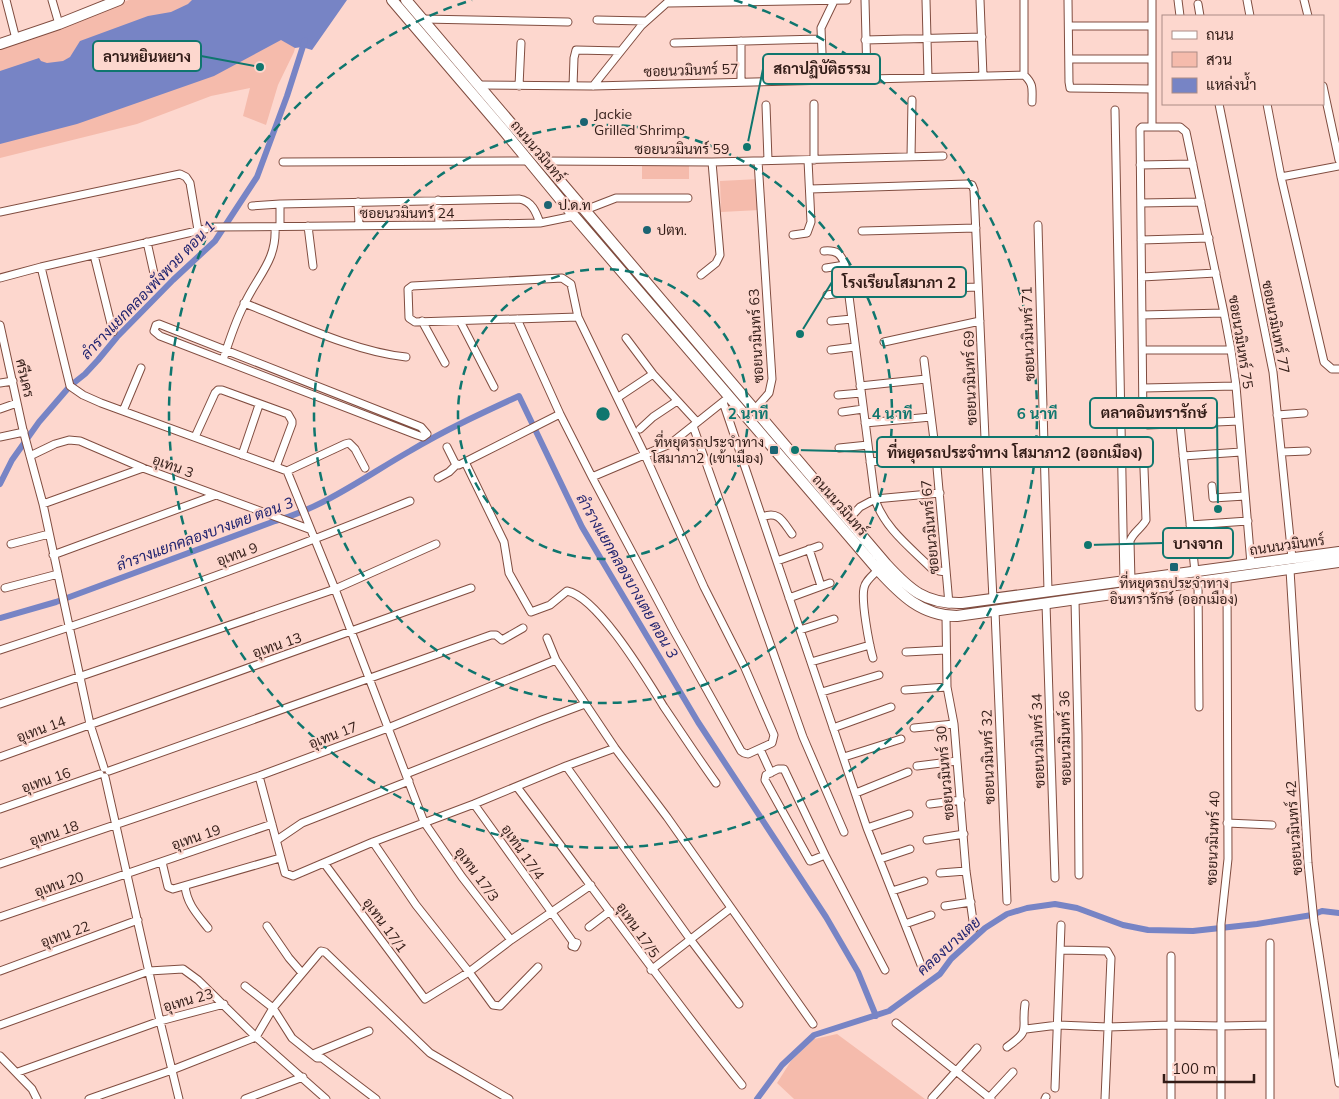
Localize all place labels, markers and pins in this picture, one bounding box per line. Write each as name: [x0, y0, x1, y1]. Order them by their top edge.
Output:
callout: ลานหยินหยาง: [93, 41, 201, 71]
callout: สถาปฏิบัติธรรม: [763, 54, 880, 84]
place label: Jackie Grilled Shrimp: [594, 105, 685, 139]
marker: Jackie Grilled Shrimp: [578, 116, 590, 128]
place label: ป.ด.ท: [558, 196, 591, 214]
marker: ป.ด.ท: [542, 199, 554, 211]
place label: ปตท.: [657, 221, 687, 239]
marker: ปตท.: [641, 224, 653, 236]
callout: โรงเรียนโสมาภา 2: [832, 267, 966, 297]
callout: ตลาดอินทรารักษ์: [1090, 398, 1217, 428]
centre of rings: [594, 405, 612, 423]
place label: ที่หยุดรถประจำทาง โสมาภา2 (เข้าเมือง): [651, 430, 764, 467]
callout: ที่หยุดรถประจำทาง โสมาภา2 (ออกเมือง): [877, 437, 1153, 467]
marker: ที่หยุดรถประจำทาง โสมาภา2 (เข้าเมือง): [768, 444, 780, 456]
callout: บางจาก: [1163, 528, 1233, 558]
marker: ที่หยุดรถประจำทาง อินทรารักษ์ (ออกเมือง): [1168, 561, 1180, 573]
place label: ที่หยุดรถประจำทาง อินทรารักษ์ (ออกเมือง): [1110, 571, 1238, 608]

